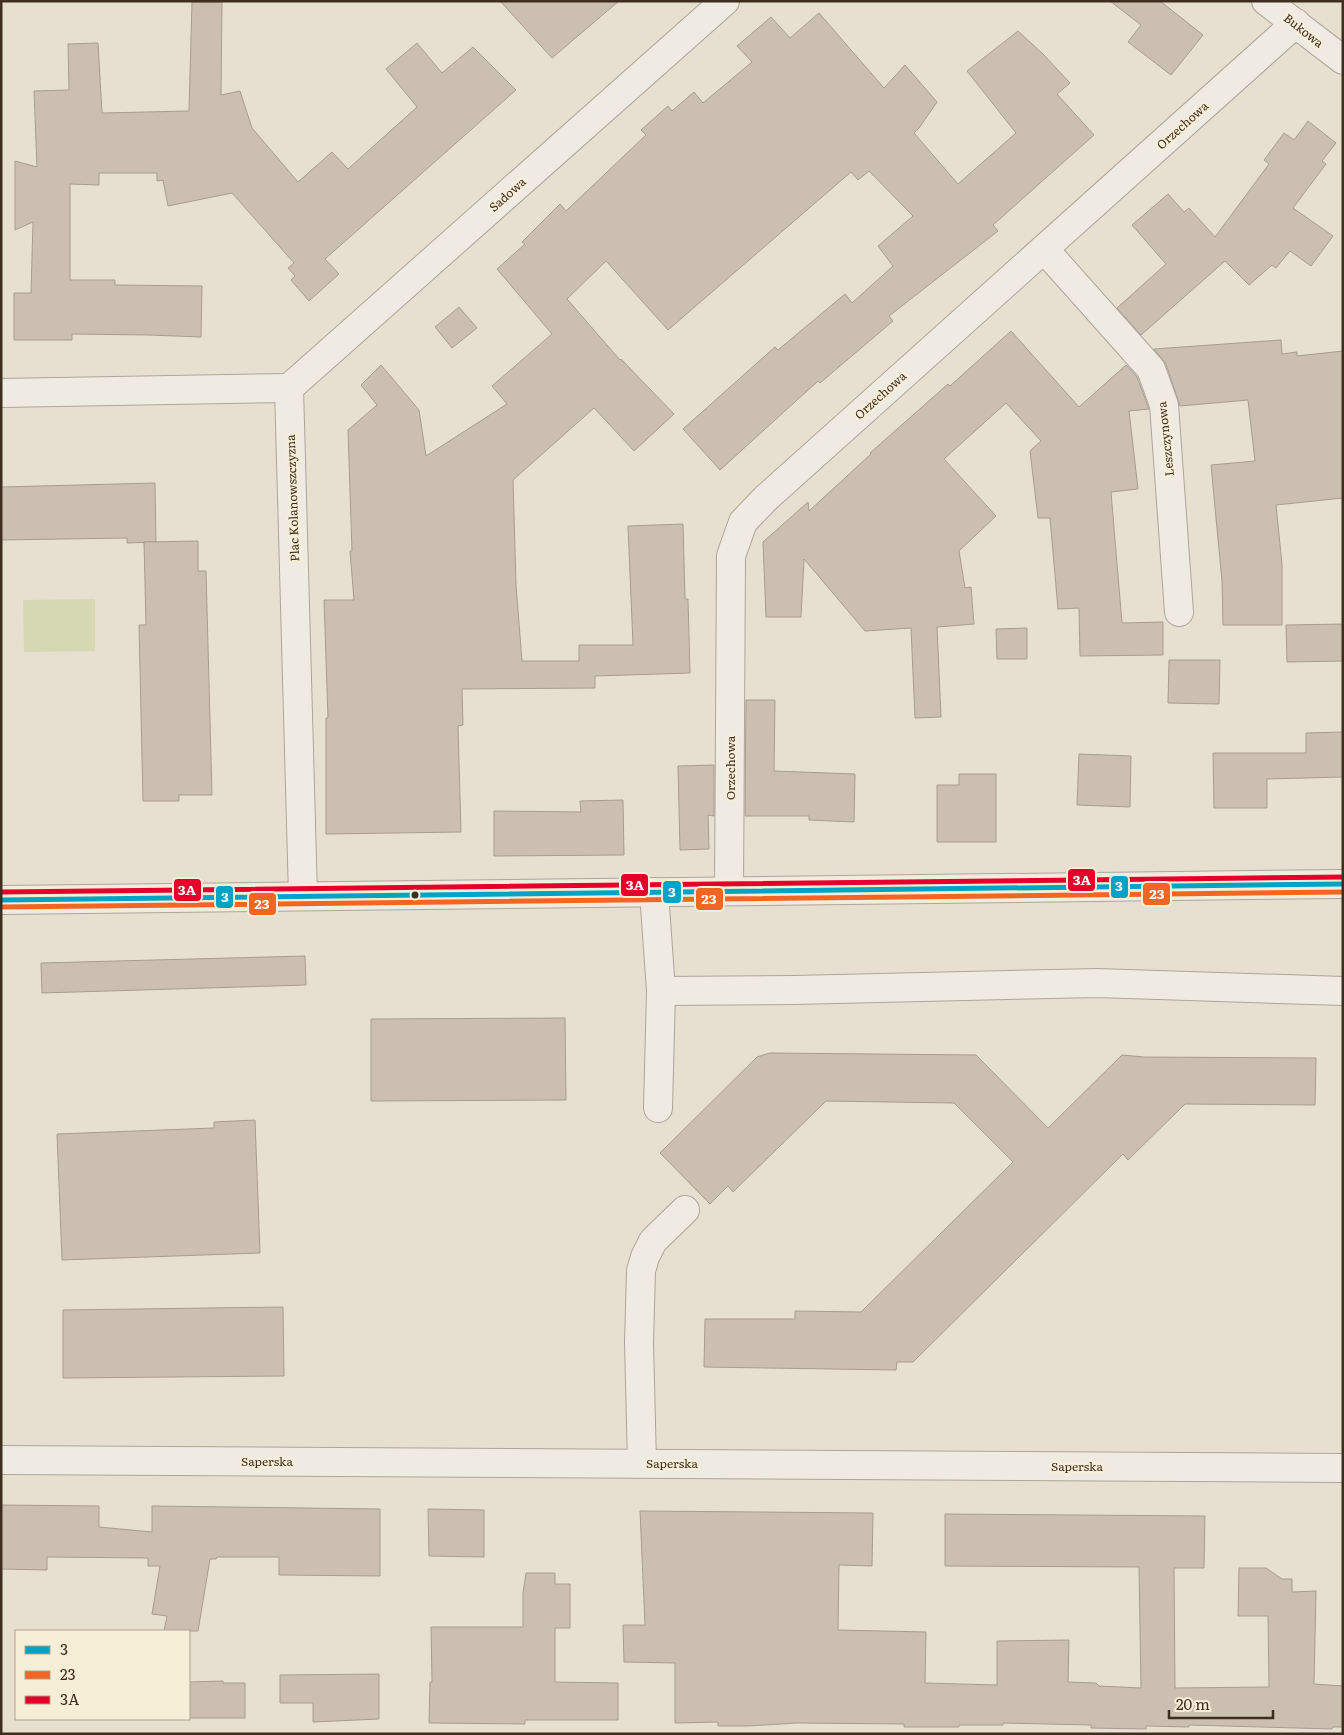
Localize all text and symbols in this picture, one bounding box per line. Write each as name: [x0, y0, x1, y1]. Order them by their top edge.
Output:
street label: Bukowa: [1280, 9, 1328, 52]
street label: Orzechowa: [1152, 96, 1212, 153]
street label: Sadowa: [485, 172, 530, 215]
street label: Orzechowa: [850, 366, 910, 423]
street label: Leszczynowa: [1152, 400, 1178, 477]
street label: Plac Kolanowszczyzna: [281, 434, 303, 562]
street label: Orzechowa: [721, 735, 739, 800]
line badge: 3A: [1067, 868, 1096, 892]
text: 3A: [1073, 869, 1092, 889]
line badge: 3A: [620, 873, 649, 897]
text: 3A: [626, 874, 645, 894]
line badge: 3: [1110, 875, 1129, 899]
text: 3: [1115, 875, 1123, 895]
line badge: 3A: [173, 878, 202, 902]
text: 3A: [178, 879, 197, 899]
line badge: 3: [662, 880, 682, 904]
text: 3: [668, 881, 676, 901]
line badge: 23: [1142, 882, 1171, 906]
text: 23: [1149, 883, 1165, 903]
line badge: 3: [215, 885, 234, 909]
text: 3: [221, 886, 229, 906]
line badge: 23: [695, 887, 724, 911]
text: 23: [701, 888, 717, 908]
unlabelled marker: [410, 890, 420, 900]
line badge: 23: [248, 892, 277, 916]
text: 23: [254, 893, 270, 913]
street label: Saperska: [241, 1452, 293, 1470]
street label: Saperska: [646, 1454, 698, 1472]
street label: Saperska: [1051, 1457, 1103, 1475]
legend: [15, 1630, 190, 1720]
text: 3: [60, 1637, 68, 1660]
text: 23: [60, 1662, 76, 1685]
text: 3A: [60, 1687, 79, 1710]
scale bar: [1169, 1688, 1273, 1720]
text: 20 m: [1176, 1692, 1210, 1715]

